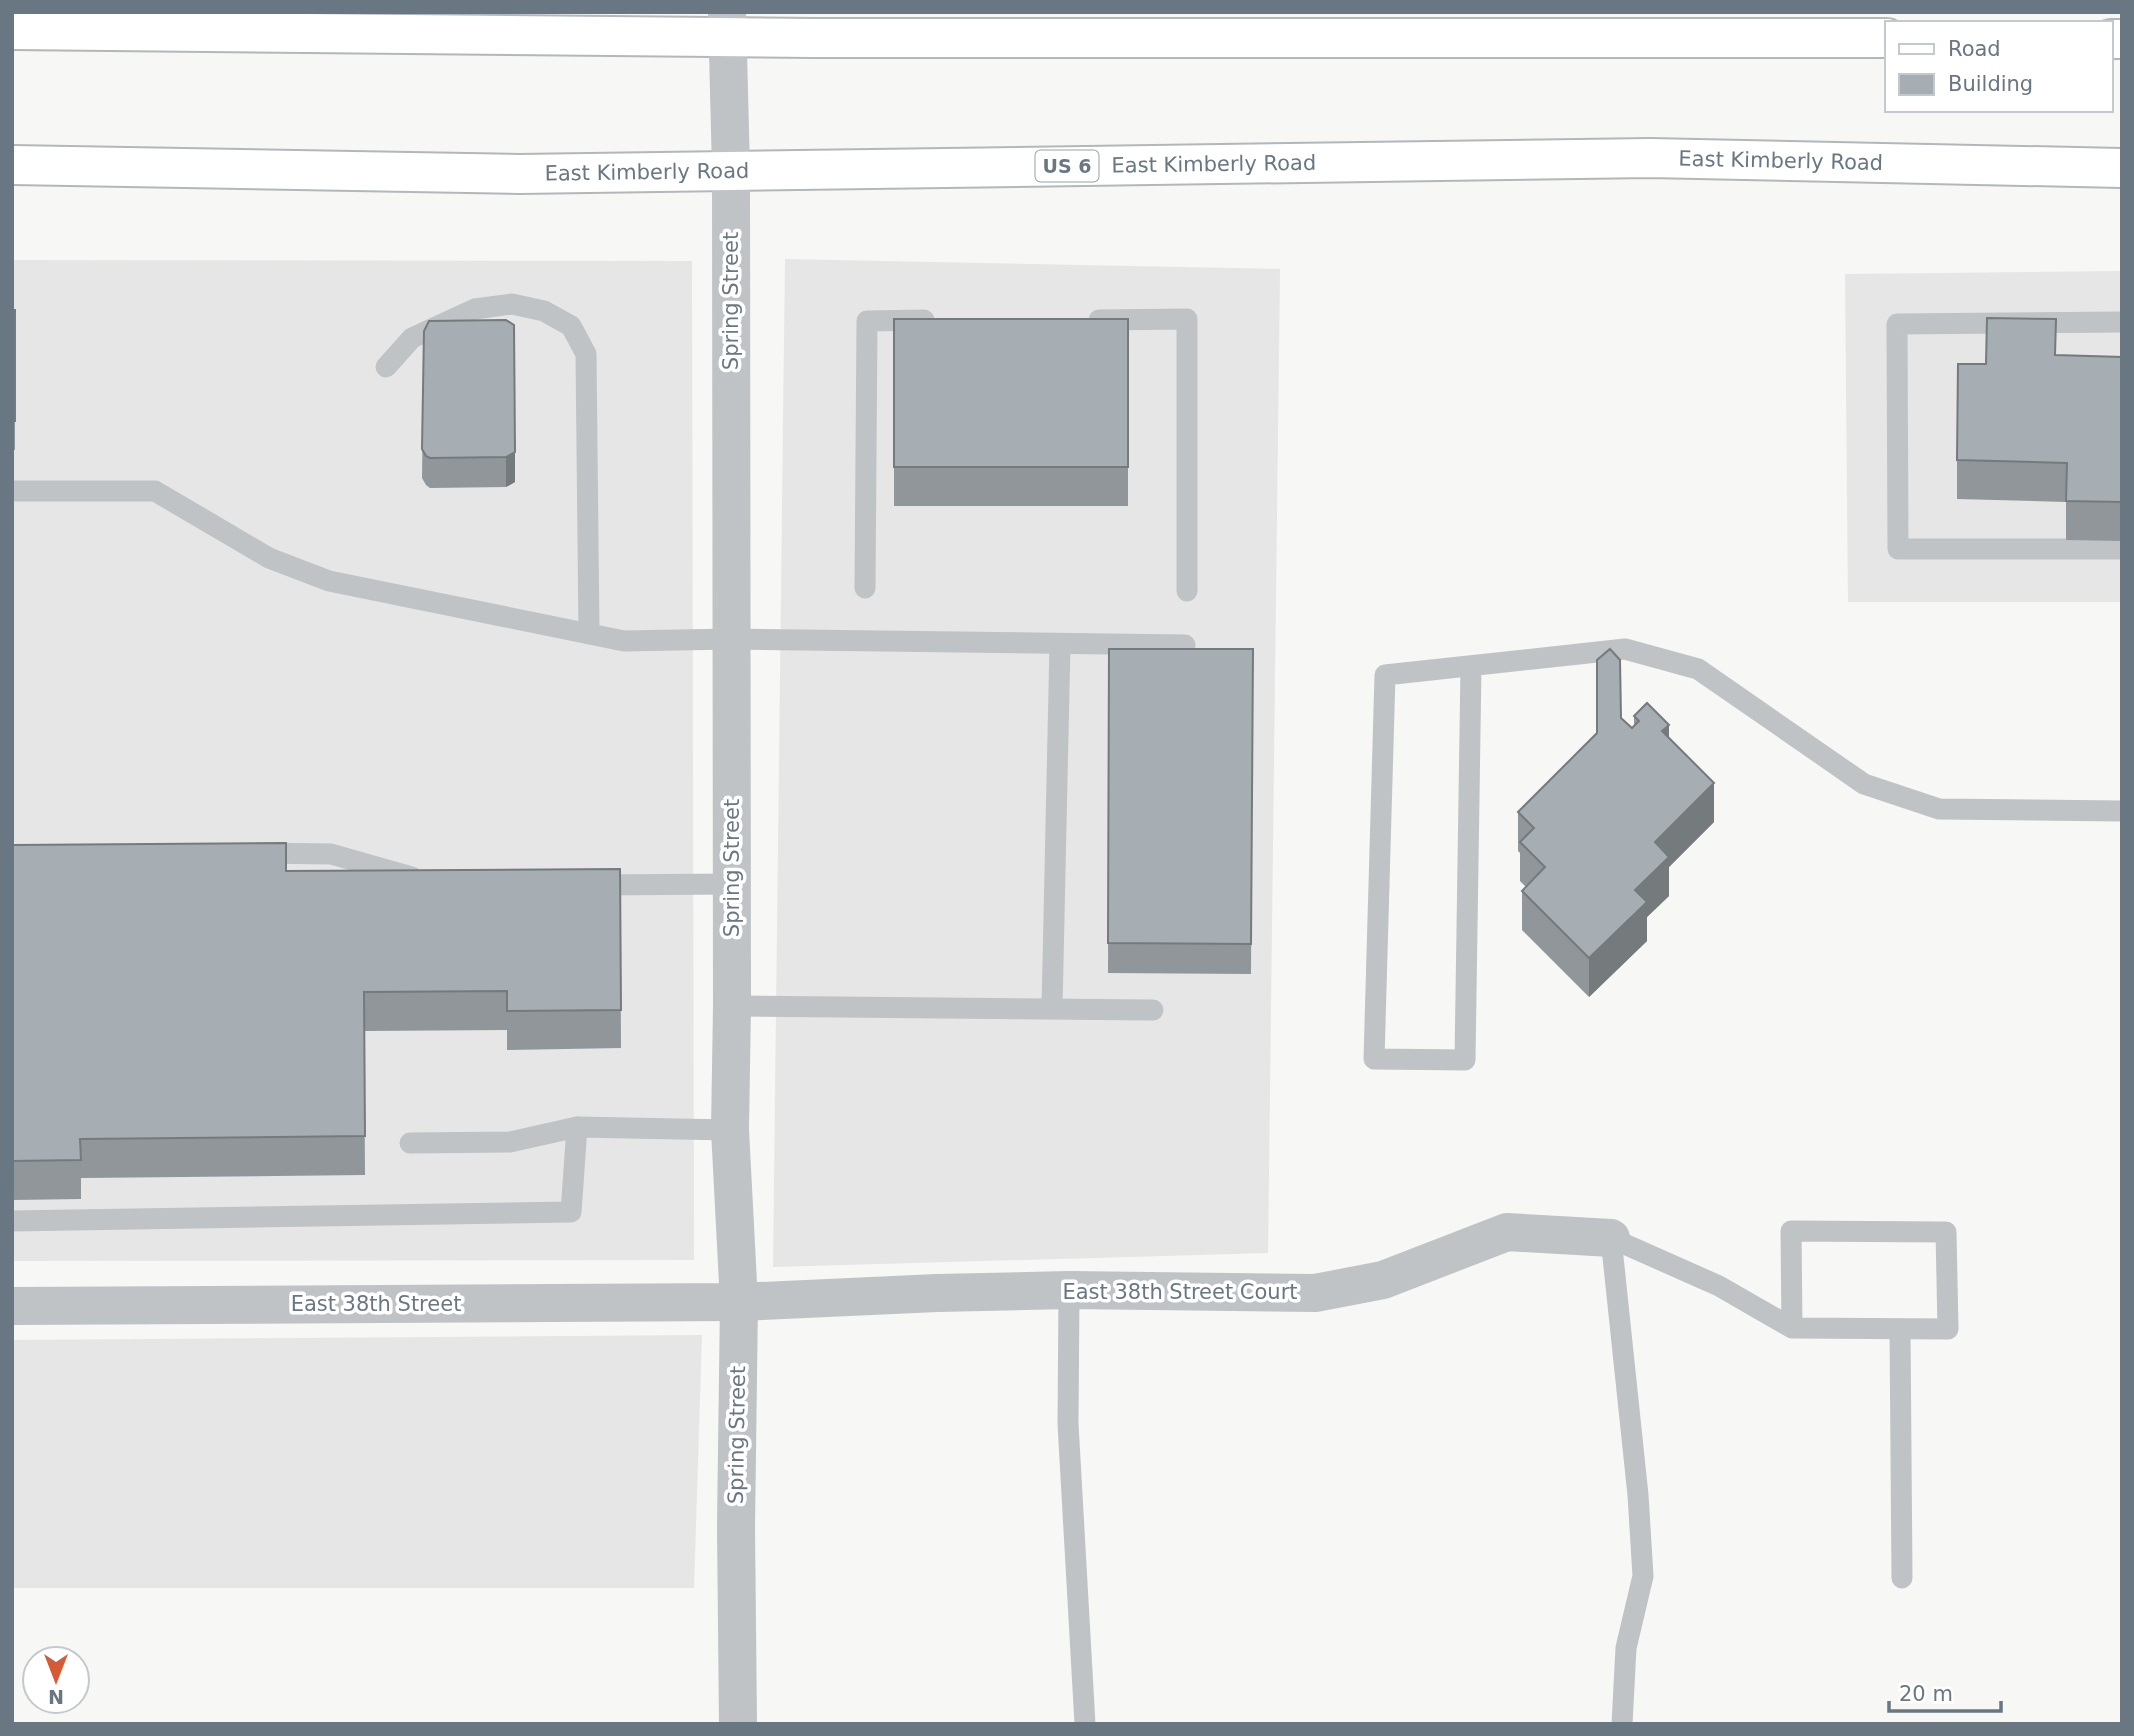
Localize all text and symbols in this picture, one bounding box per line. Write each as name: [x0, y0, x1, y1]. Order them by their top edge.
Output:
legend: [1885, 21, 2113, 112]
text: Road: [1948, 37, 2001, 61]
text: Building: [1948, 72, 2033, 96]
street label: East Kimberly Road: [1678, 147, 1883, 175]
road number: US 6: [1036, 150, 1098, 182]
street label: East Kimberly Road: [1111, 151, 1316, 178]
street label: East Kimberly Road: [544, 159, 749, 186]
street label: Spring Street: [719, 232, 743, 370]
street label: Spring Street: [720, 799, 744, 937]
street label: East 38th Street Court: [1062, 1280, 1298, 1304]
street label: East 38th Street: [291, 1292, 461, 1316]
street label: Spring Street: [724, 1366, 750, 1504]
north arrow: [21, 1645, 91, 1715]
scale bar: [1889, 1670, 2001, 1714]
text: 20 m: [1899, 1682, 1953, 1706]
text: N: [48, 1686, 64, 1708]

